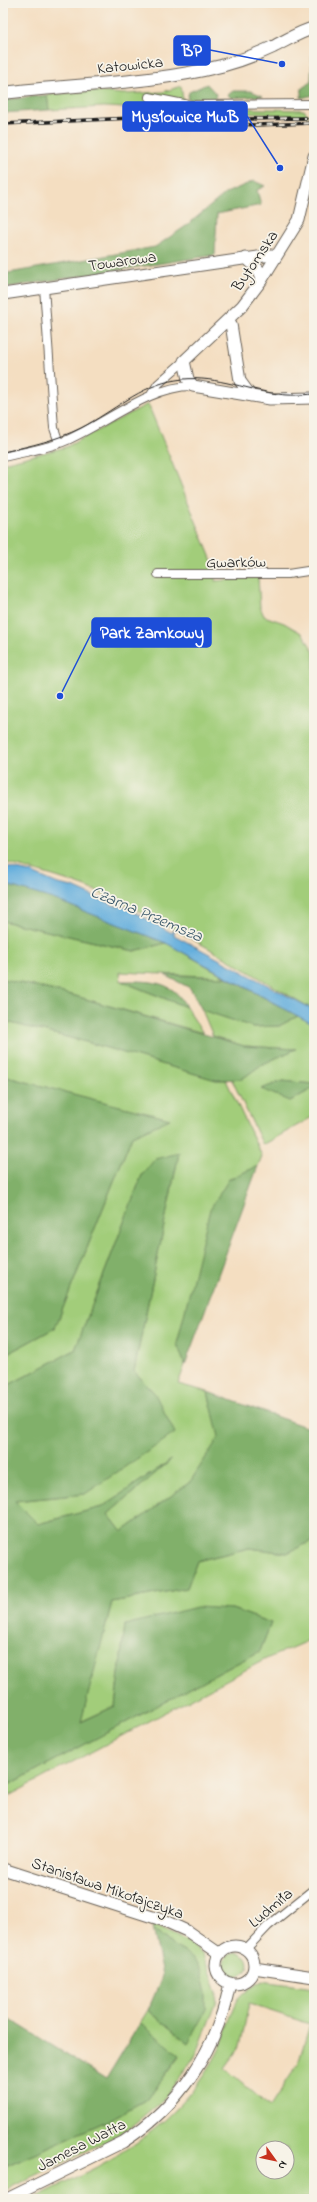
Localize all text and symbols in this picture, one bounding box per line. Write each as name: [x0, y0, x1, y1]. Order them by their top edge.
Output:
callout: BP: [174, 36, 210, 65]
text: BP: [181, 39, 202, 64]
street label: Katowicka: [96, 51, 164, 81]
callout: Mysłowice MwB: [123, 102, 247, 131]
text: Mysłowice MwB: [131, 105, 239, 132]
street label: Bytomska: [226, 226, 285, 297]
street label: Towarowa: [87, 245, 158, 279]
street label: Gwarków: [206, 550, 266, 576]
callout: Park Zamkowy: [92, 618, 211, 647]
text: Park Zamkowy: [100, 621, 204, 648]
water label: Czarna Przemsza: [86, 879, 207, 950]
street label: Stanisława Mikołajczyka: [28, 1852, 187, 1926]
street label: Ludmiła: [244, 1883, 299, 1934]
street label: Jamesa Watta: [33, 2113, 131, 2179]
north arrow: [255, 2140, 295, 2180]
text: N: [274, 2157, 291, 2172]

